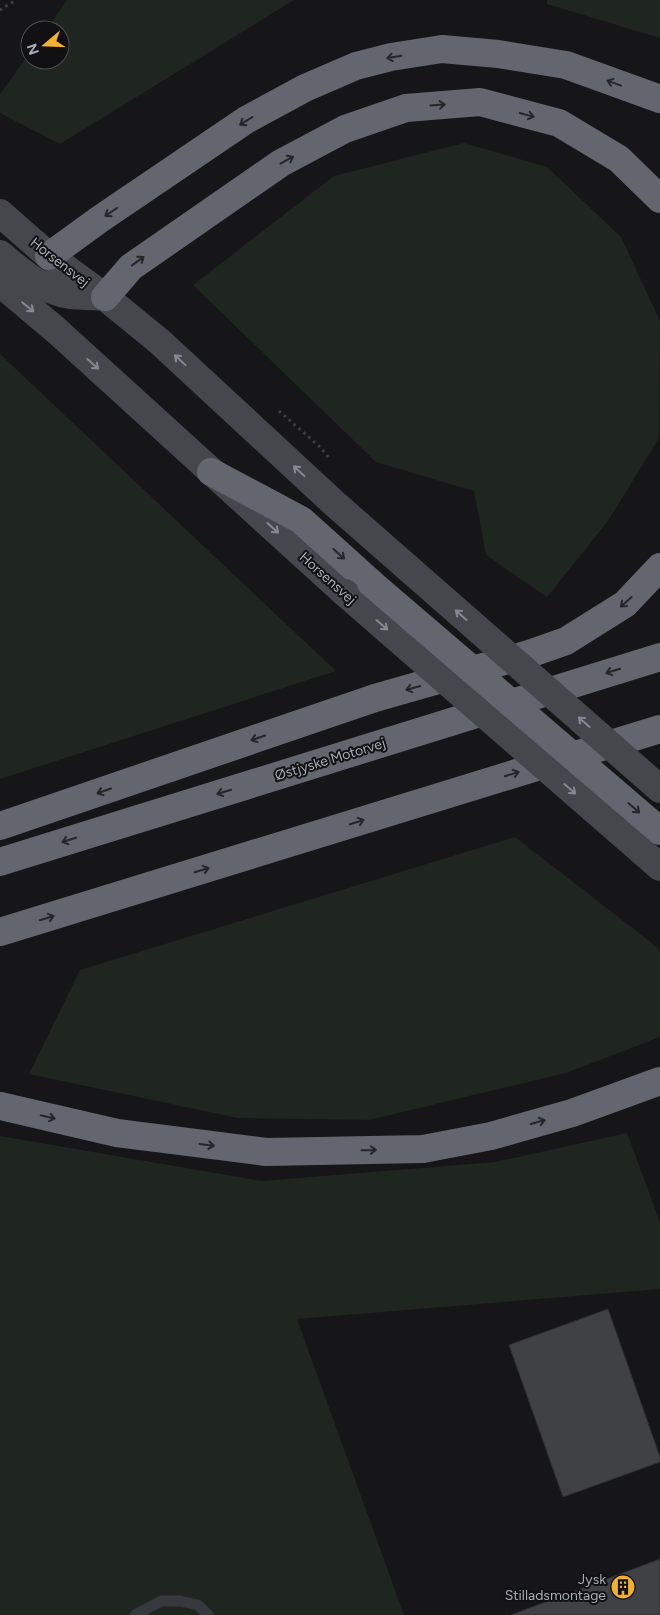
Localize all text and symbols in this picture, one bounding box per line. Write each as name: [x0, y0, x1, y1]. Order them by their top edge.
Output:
north arrow: [20, 20, 70, 70]
text: N: [23, 41, 43, 57]
one-way arrow: [386, 53, 402, 63]
one-way arrow: [607, 78, 622, 87]
one-way arrow: [430, 101, 446, 110]
one-way arrow: [519, 111, 535, 120]
one-way arrow: [239, 116, 253, 126]
one-way arrow: [279, 155, 294, 164]
one-way arrow: [104, 207, 118, 217]
street label: Horsensvej: [27, 234, 93, 291]
one-way arrow: [131, 256, 144, 267]
one-way arrow: [21, 302, 34, 313]
one-way arrow: [174, 355, 187, 366]
one-way arrow: [87, 358, 100, 370]
one-way arrow: [293, 465, 306, 477]
one-way arrow: [267, 522, 280, 534]
street label: Horsensvej: [296, 548, 360, 608]
one-way arrow: [333, 548, 346, 560]
one-way arrow: [620, 596, 633, 607]
one-way arrow: [455, 609, 468, 621]
one-way arrow: [375, 620, 388, 631]
one-way arrow: [606, 667, 622, 677]
one-way arrow: [405, 683, 421, 693]
one-way arrow: [577, 716, 590, 728]
one-way arrow: [251, 734, 266, 743]
street label: Østjyske Motorvej: [273, 735, 388, 784]
one-way arrow: [504, 768, 520, 778]
one-way arrow: [564, 784, 577, 795]
one-way arrow: [97, 786, 113, 796]
one-way arrow: [217, 788, 233, 798]
one-way arrow: [627, 803, 640, 814]
one-way arrow: [349, 816, 365, 826]
one-way arrow: [62, 836, 78, 846]
one-way arrow: [193, 864, 209, 874]
one-way arrow: [38, 912, 54, 922]
one-way arrow: [39, 1113, 55, 1122]
one-way arrow: [529, 1117, 545, 1127]
one-way arrow: [199, 1140, 215, 1150]
one-way arrow: [361, 1145, 377, 1155]
place label: Jysk Stilladsmontage: [505, 1571, 606, 1604]
building icon: Jysk Stilladsmontage: [610, 1574, 636, 1600]

